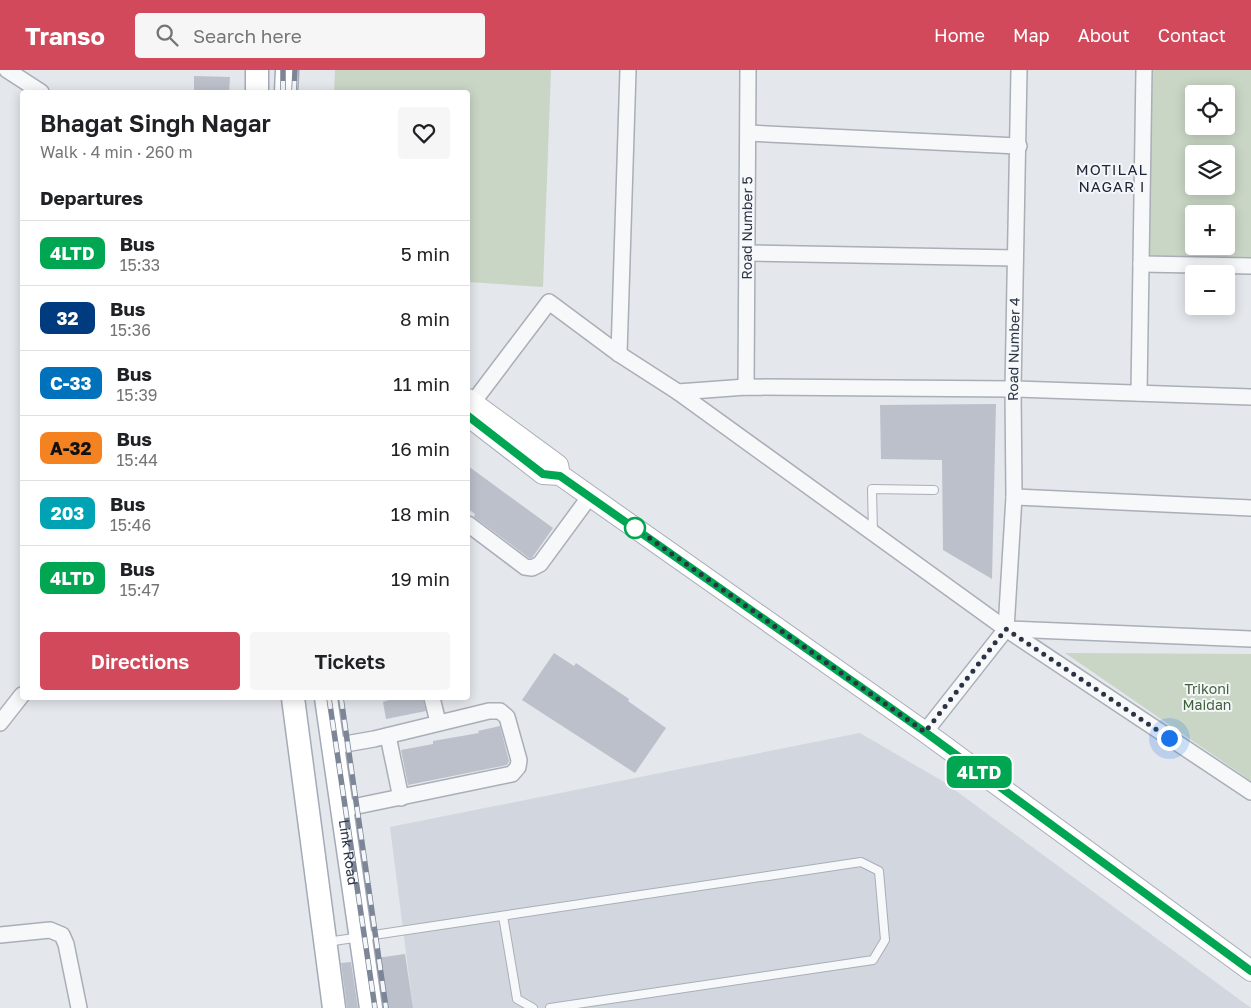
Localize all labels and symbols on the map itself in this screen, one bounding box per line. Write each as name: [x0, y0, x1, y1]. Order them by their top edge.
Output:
district label: MOTILAL NAGAR I: [1076, 160, 1148, 195]
street label: Road Number 5: [738, 176, 755, 280]
street label: Road Number 4: [1004, 297, 1023, 401]
unlabelled marker: [624, 517, 646, 539]
park label: Trikoni Maidan: [1183, 680, 1231, 713]
your location: [1157, 726, 1182, 751]
line badge: 4LTD: [944, 756, 1014, 788]
street label: Link Road: [336, 818, 362, 886]

